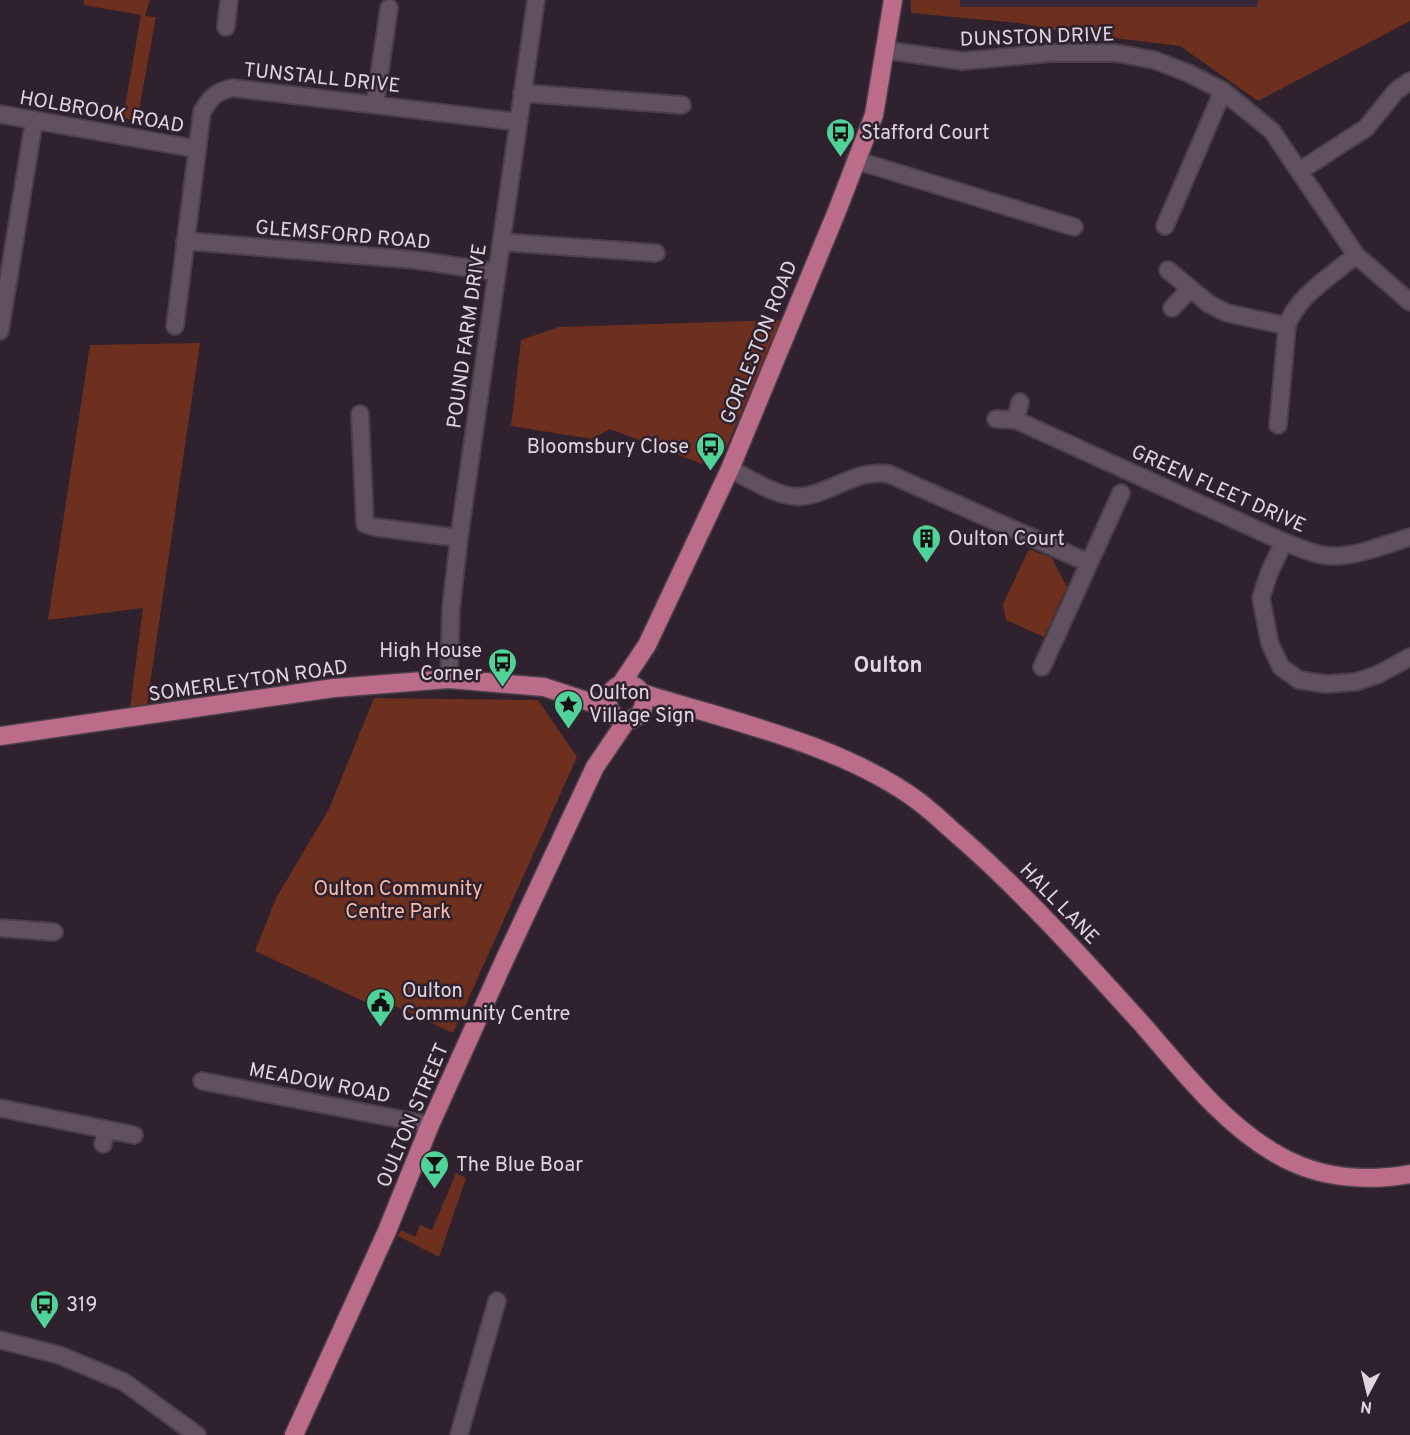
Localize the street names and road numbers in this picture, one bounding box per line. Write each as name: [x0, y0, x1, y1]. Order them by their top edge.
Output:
street label: DUNSTON DRIVE: [959, 22, 1115, 54]
street label: TUNSTALL DRIVE: [242, 58, 401, 100]
street label: HOLBROOK ROAD: [17, 86, 186, 140]
street label: GLEMSFORD ROAD: [254, 215, 432, 257]
street label: POUND FARM DRIVE: [442, 242, 494, 430]
street label: GORLESTON ROAD: [715, 257, 805, 428]
street label: GREEN FLEET DRIVE: [1127, 440, 1310, 540]
street label: SOMERLEYTON ROAD: [147, 655, 350, 709]
street label: HALL LANE: [1013, 858, 1104, 951]
street label: OULTON STREET: [372, 1040, 456, 1192]
street label: MEADOW ROAD: [247, 1057, 393, 1110]

